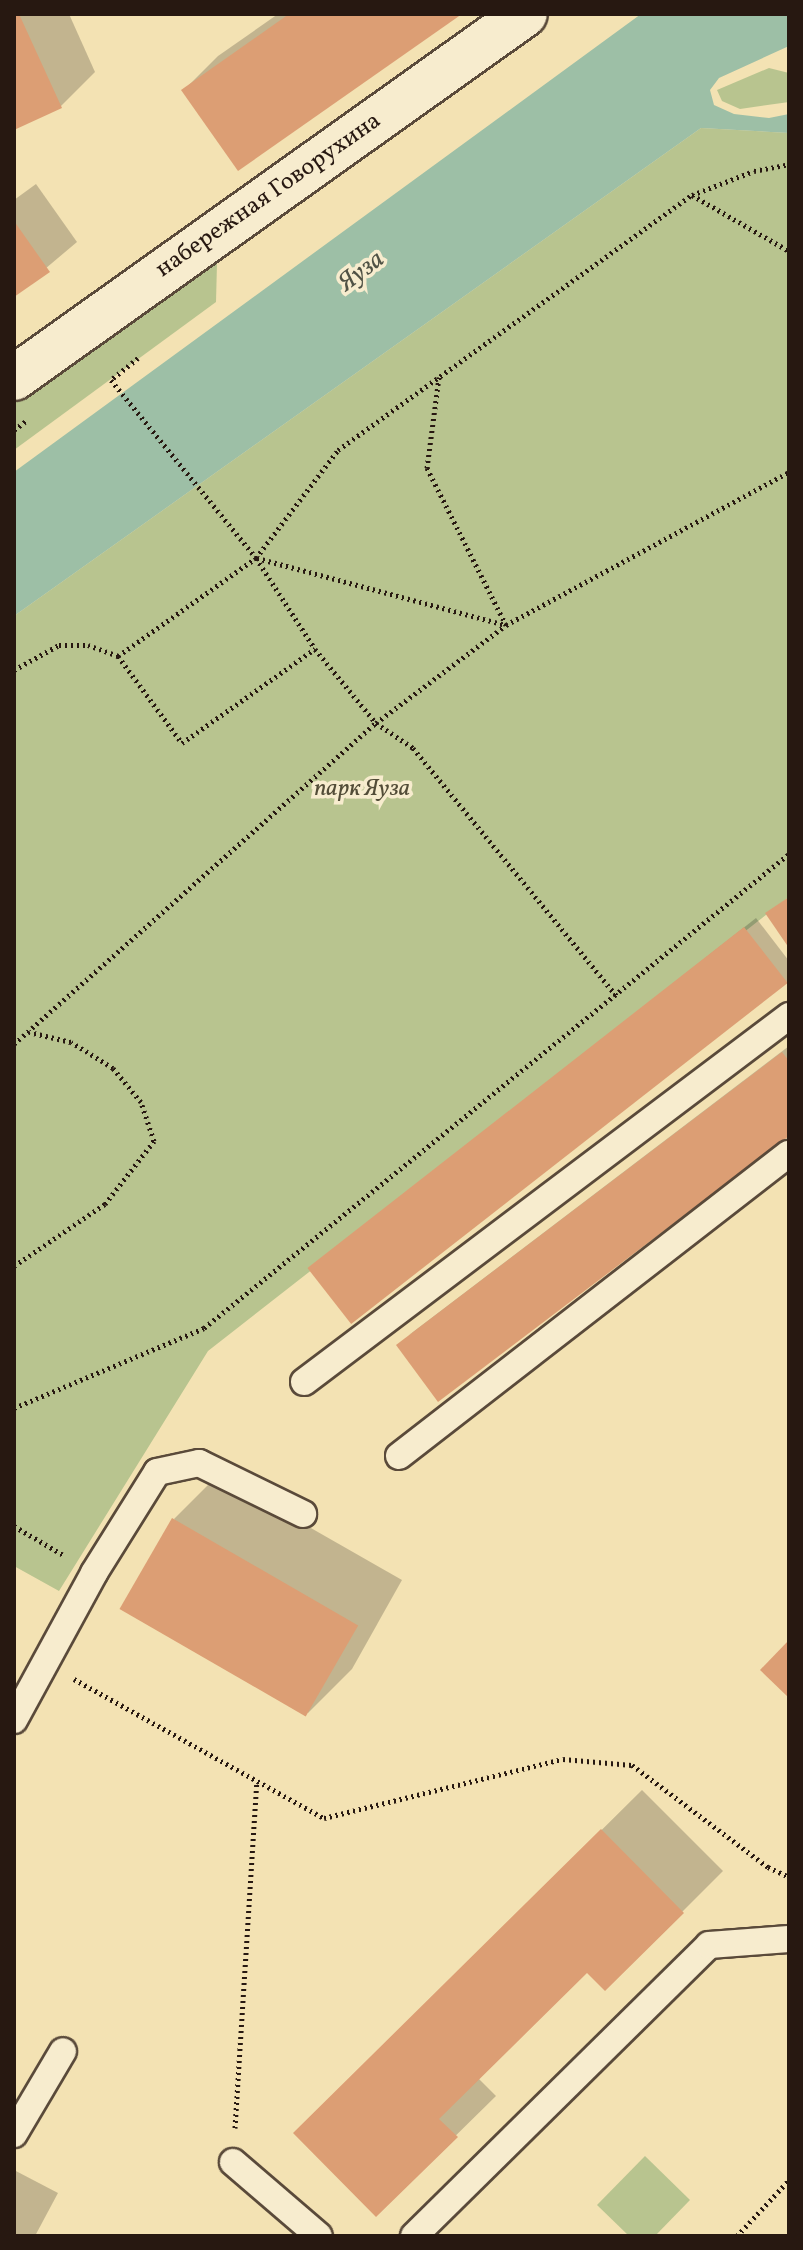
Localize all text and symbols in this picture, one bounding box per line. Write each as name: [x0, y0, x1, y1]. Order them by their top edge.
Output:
street label: набережная Говорухина: [151, 107, 387, 285]
water label: Яуза: [333, 245, 391, 299]
park label: парк Яуза: [314, 776, 410, 804]

